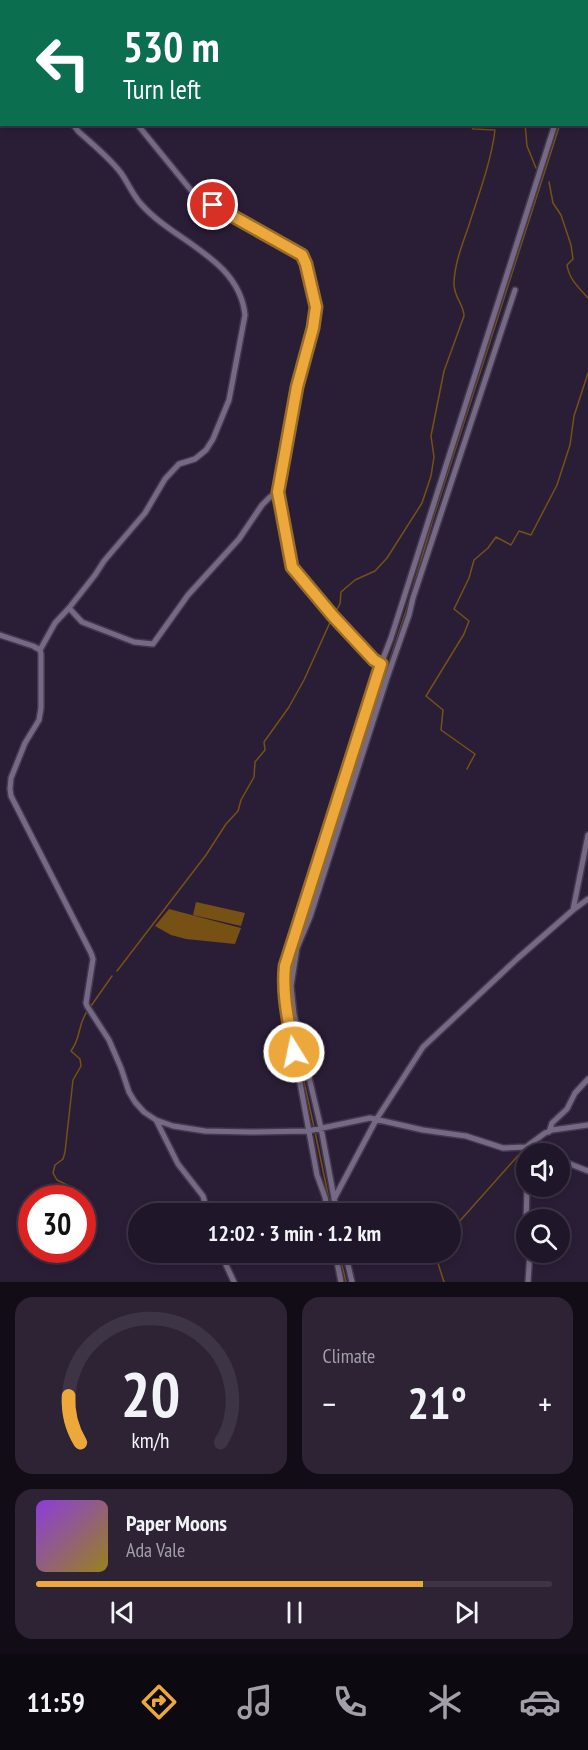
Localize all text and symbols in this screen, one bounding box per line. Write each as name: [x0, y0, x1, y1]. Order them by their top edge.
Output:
text: 530 m: [123, 19, 220, 74]
icon: left: [24, 24, 102, 102]
text: Turn left: [123, 72, 201, 106]
pin: [187, 179, 238, 230]
icon: arrive: [196, 188, 229, 221]
position arrow: [262, 1020, 326, 1084]
map controls: [516, 1143, 570, 1263]
button: sound: [516, 1143, 570, 1197]
speed limit sign: 30: [18, 1185, 96, 1263]
button: search: [516, 1209, 570, 1263]
text: 12:02 · 3 min · 1.2 km: [208, 1219, 381, 1247]
text: Climate: [323, 1343, 375, 1369]
text: 20: [121, 1353, 181, 1434]
text: 21°: [408, 1373, 467, 1431]
text: −: [323, 1382, 336, 1425]
text: +: [538, 1382, 552, 1425]
text: km/h: [132, 1426, 170, 1454]
text: Paper Moons: [126, 1509, 227, 1537]
text: Ada Vale: [126, 1537, 185, 1563]
icon: previous: [106, 1596, 139, 1629]
icon: pause: [278, 1596, 311, 1629]
icon: next: [450, 1596, 483, 1629]
icon: directions: [138, 1681, 180, 1723]
icon: music: [234, 1681, 276, 1723]
icon: phone: [329, 1681, 371, 1723]
icon: climate: [424, 1681, 466, 1723]
icon: car: [519, 1681, 561, 1723]
text: 11:59: [27, 1685, 85, 1719]

